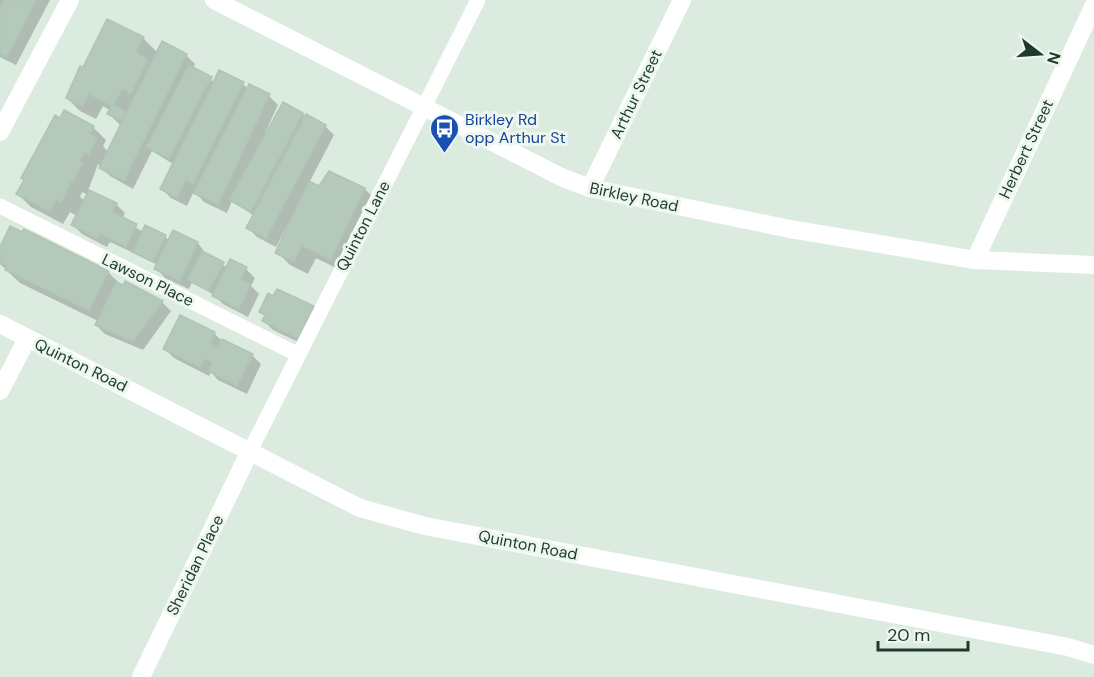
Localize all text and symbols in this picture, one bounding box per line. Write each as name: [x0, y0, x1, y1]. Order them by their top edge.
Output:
north arrow: [1010, 24, 1070, 84]
street label: Arthur Street: [605, 46, 667, 142]
text: N: [1042, 50, 1066, 67]
street label: Herbert Street: [994, 96, 1058, 202]
place label: Birkley Rd opp Arthur St: [465, 109, 566, 148]
bus stop icon: Birkley Rd opp Arthur St: [428, 112, 460, 154]
street label: Quinton Lane: [331, 177, 395, 275]
street label: Birkley Road: [588, 177, 680, 217]
street label: Lawson Place: [98, 249, 198, 311]
street label: Quinton Road: [31, 333, 131, 397]
street label: Sheridan Place: [162, 511, 228, 619]
street label: Quinton Road: [477, 525, 579, 565]
scale bar: [878, 614, 968, 652]
text: 20 m: [887, 623, 930, 647]

